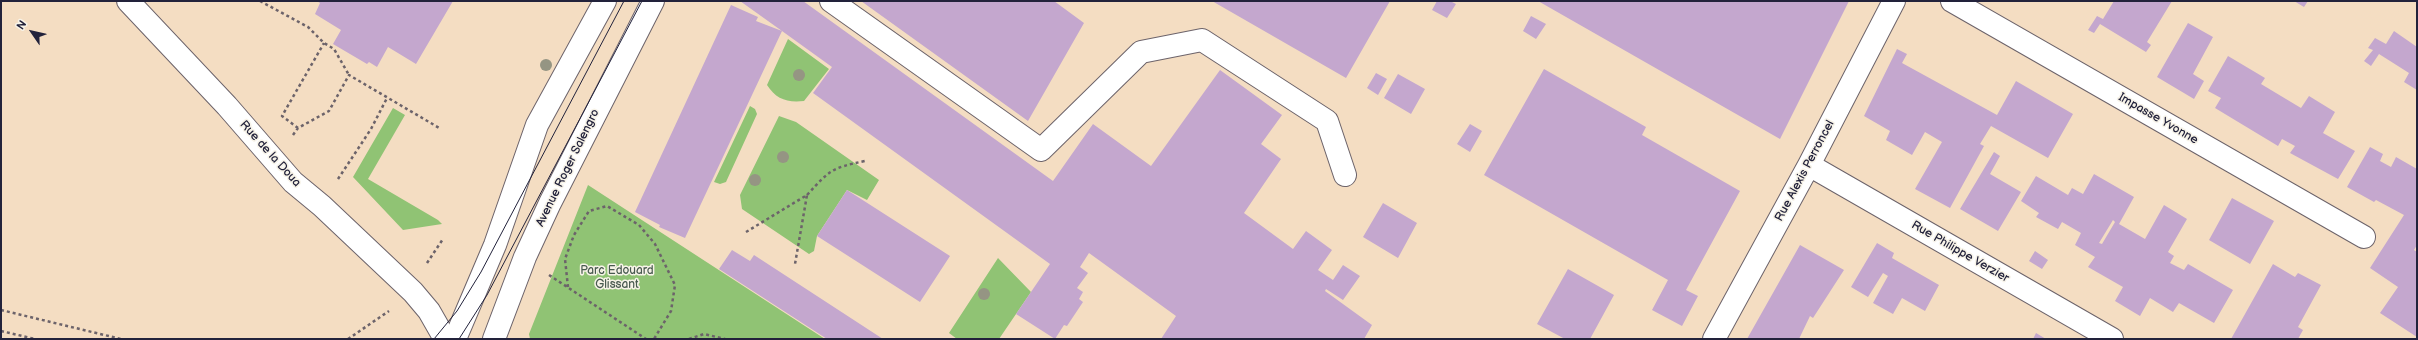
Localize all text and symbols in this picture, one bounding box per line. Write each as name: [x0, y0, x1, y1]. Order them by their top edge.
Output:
north arrow: [12, 12, 52, 52]
text: N: [14, 18, 29, 32]
street label: Impasse Yvonne: [2116, 90, 2200, 148]
street label: Avenue Roger Salengro: [533, 107, 603, 229]
street label: Rue de la Doua: [236, 118, 304, 190]
street label: Rue Alexis Perroncel: [1772, 118, 1838, 224]
street label: Rue Philippe Verzier: [1909, 218, 2011, 286]
park label: Parc Edouard Glissant: [580, 264, 654, 292]

